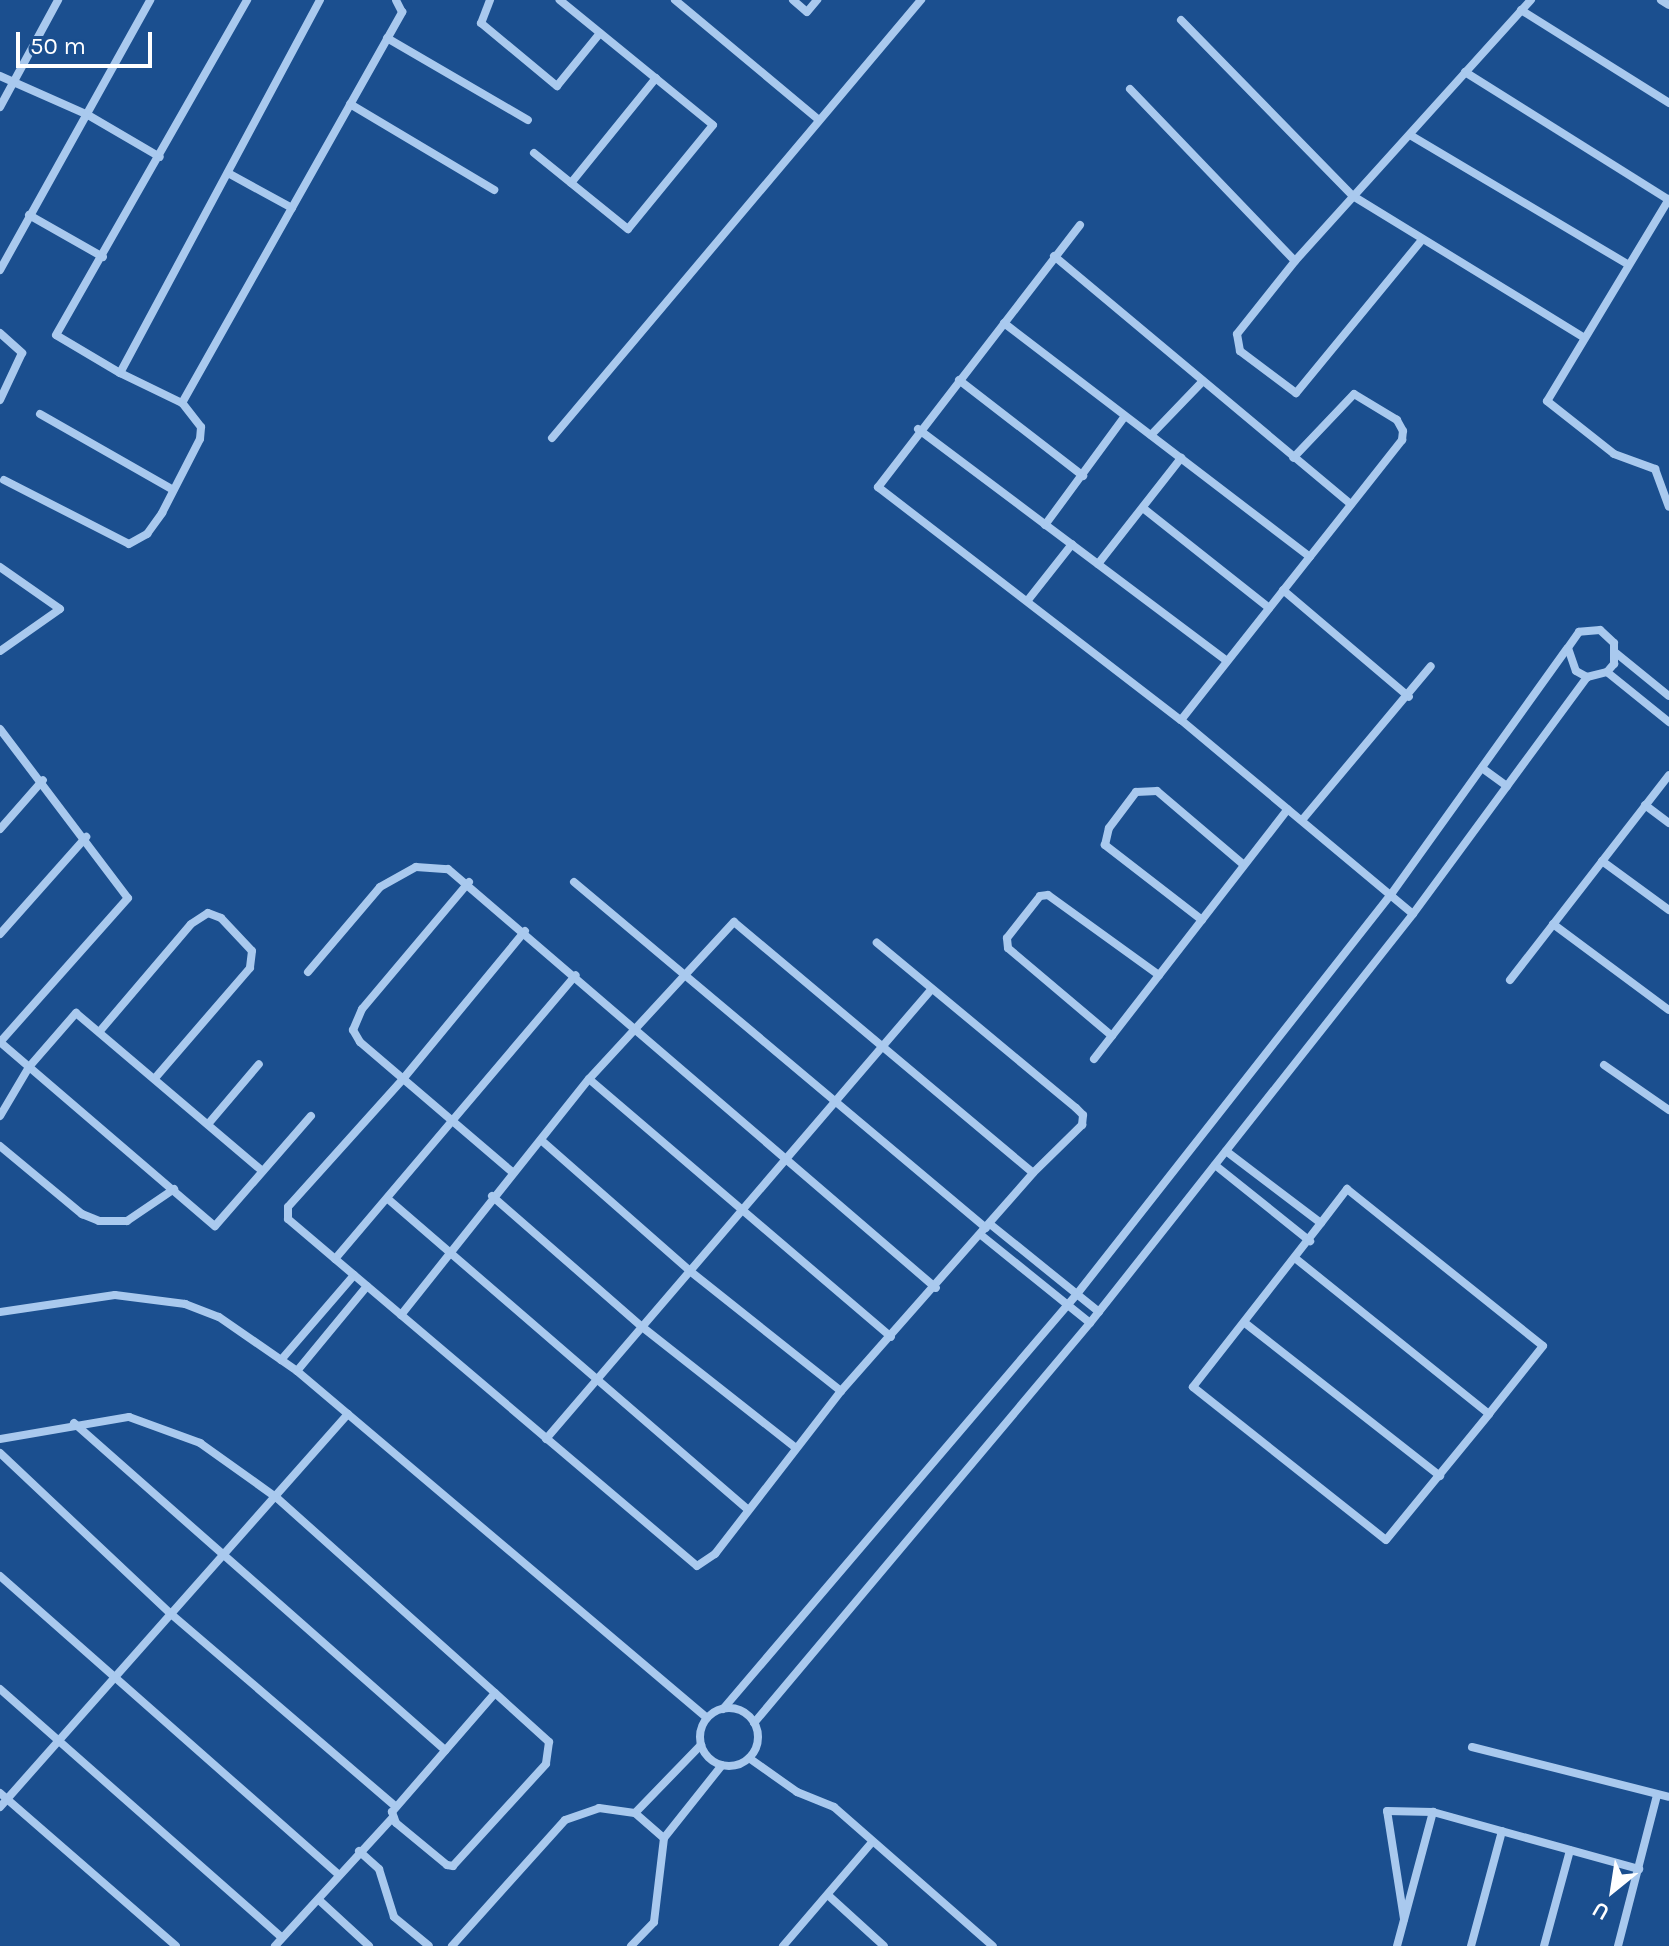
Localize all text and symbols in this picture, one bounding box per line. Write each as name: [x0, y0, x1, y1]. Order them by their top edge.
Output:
scale bar: [20, 16, 156, 66]
text: 50 m: [30, 32, 86, 60]
north arrow: [1573, 1850, 1653, 1930]
text: U: [1588, 1896, 1614, 1926]

